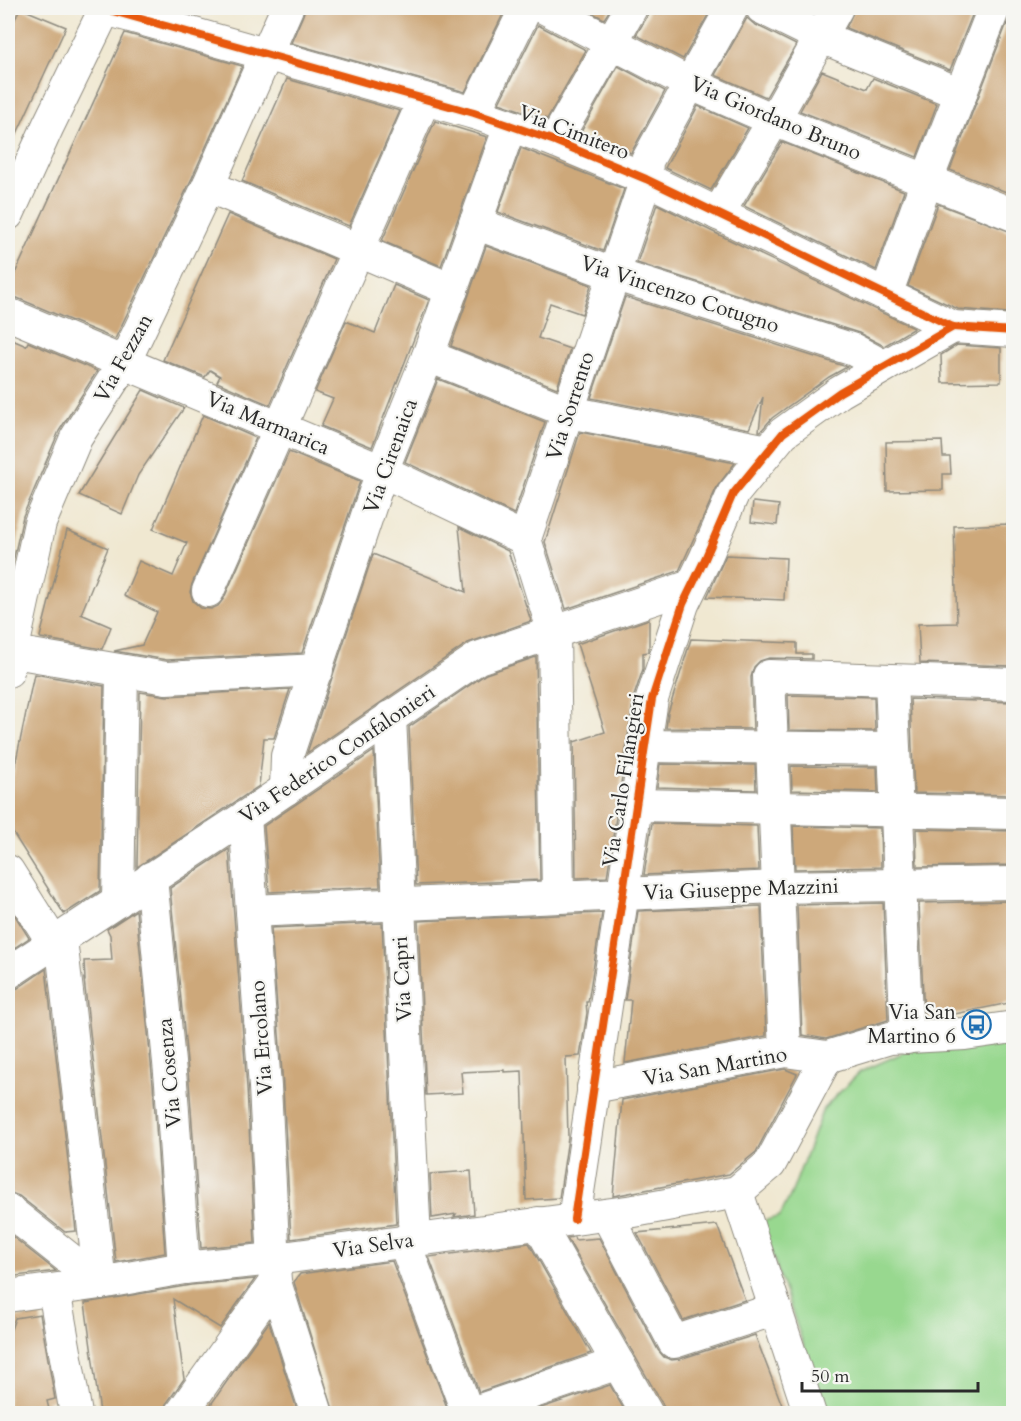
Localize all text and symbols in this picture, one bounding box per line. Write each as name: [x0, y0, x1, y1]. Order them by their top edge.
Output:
street label: Via Giordano Bruno: [686, 69, 866, 168]
street label: Via Cimitero: [514, 98, 634, 167]
street label: Via Vincenzo Cotugno: [577, 249, 783, 340]
street label: Via Fezzan: [87, 309, 160, 408]
street label: Via Sorrento: [539, 348, 602, 464]
street label: Via Marmarica: [202, 384, 334, 463]
street label: Via Cirenaica: [356, 394, 425, 518]
street label: Via Federico Confalonieri: [233, 678, 441, 831]
street label: Via Carlo Filangieri: [595, 691, 652, 869]
street label: Via Giuseppe Mazzini: [643, 872, 839, 907]
street label: Via Capri: [386, 935, 419, 1023]
street label: Via Ercolano: [243, 979, 280, 1096]
place label: Via San Martino 6: [867, 998, 956, 1051]
bus stop icon: Via San Martino 6: [961, 1008, 993, 1040]
street label: Via Cosenza: [150, 1017, 189, 1129]
street label: Via San Martino: [641, 1040, 789, 1093]
street label: Via Selva: [331, 1225, 415, 1266]
scale bar: [802, 1355, 978, 1393]
text: 50 m: [811, 1364, 850, 1389]

